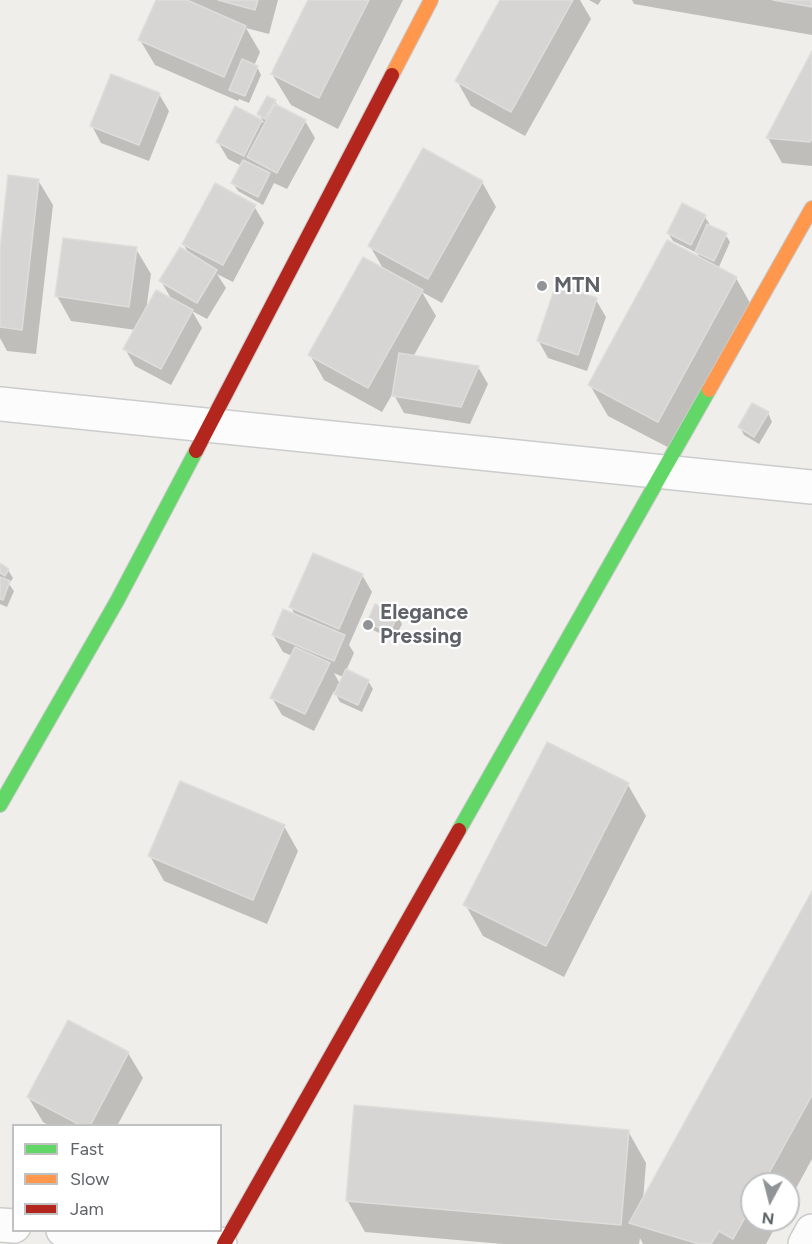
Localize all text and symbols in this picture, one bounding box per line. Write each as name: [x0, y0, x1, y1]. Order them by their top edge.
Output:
place label: MTN: [554, 273, 600, 299]
marker: MTN: [535, 279, 549, 293]
place label: Elegance Pressing: [380, 600, 468, 650]
marker: Elegance Pressing: [361, 618, 375, 632]
legend: [12, 1124, 222, 1232]
text: Fast: [70, 1138, 104, 1160]
text: Slow: [70, 1168, 109, 1190]
north arrow: [740, 1172, 800, 1232]
text: Jam: [70, 1198, 104, 1220]
text: N: [761, 1208, 775, 1229]

